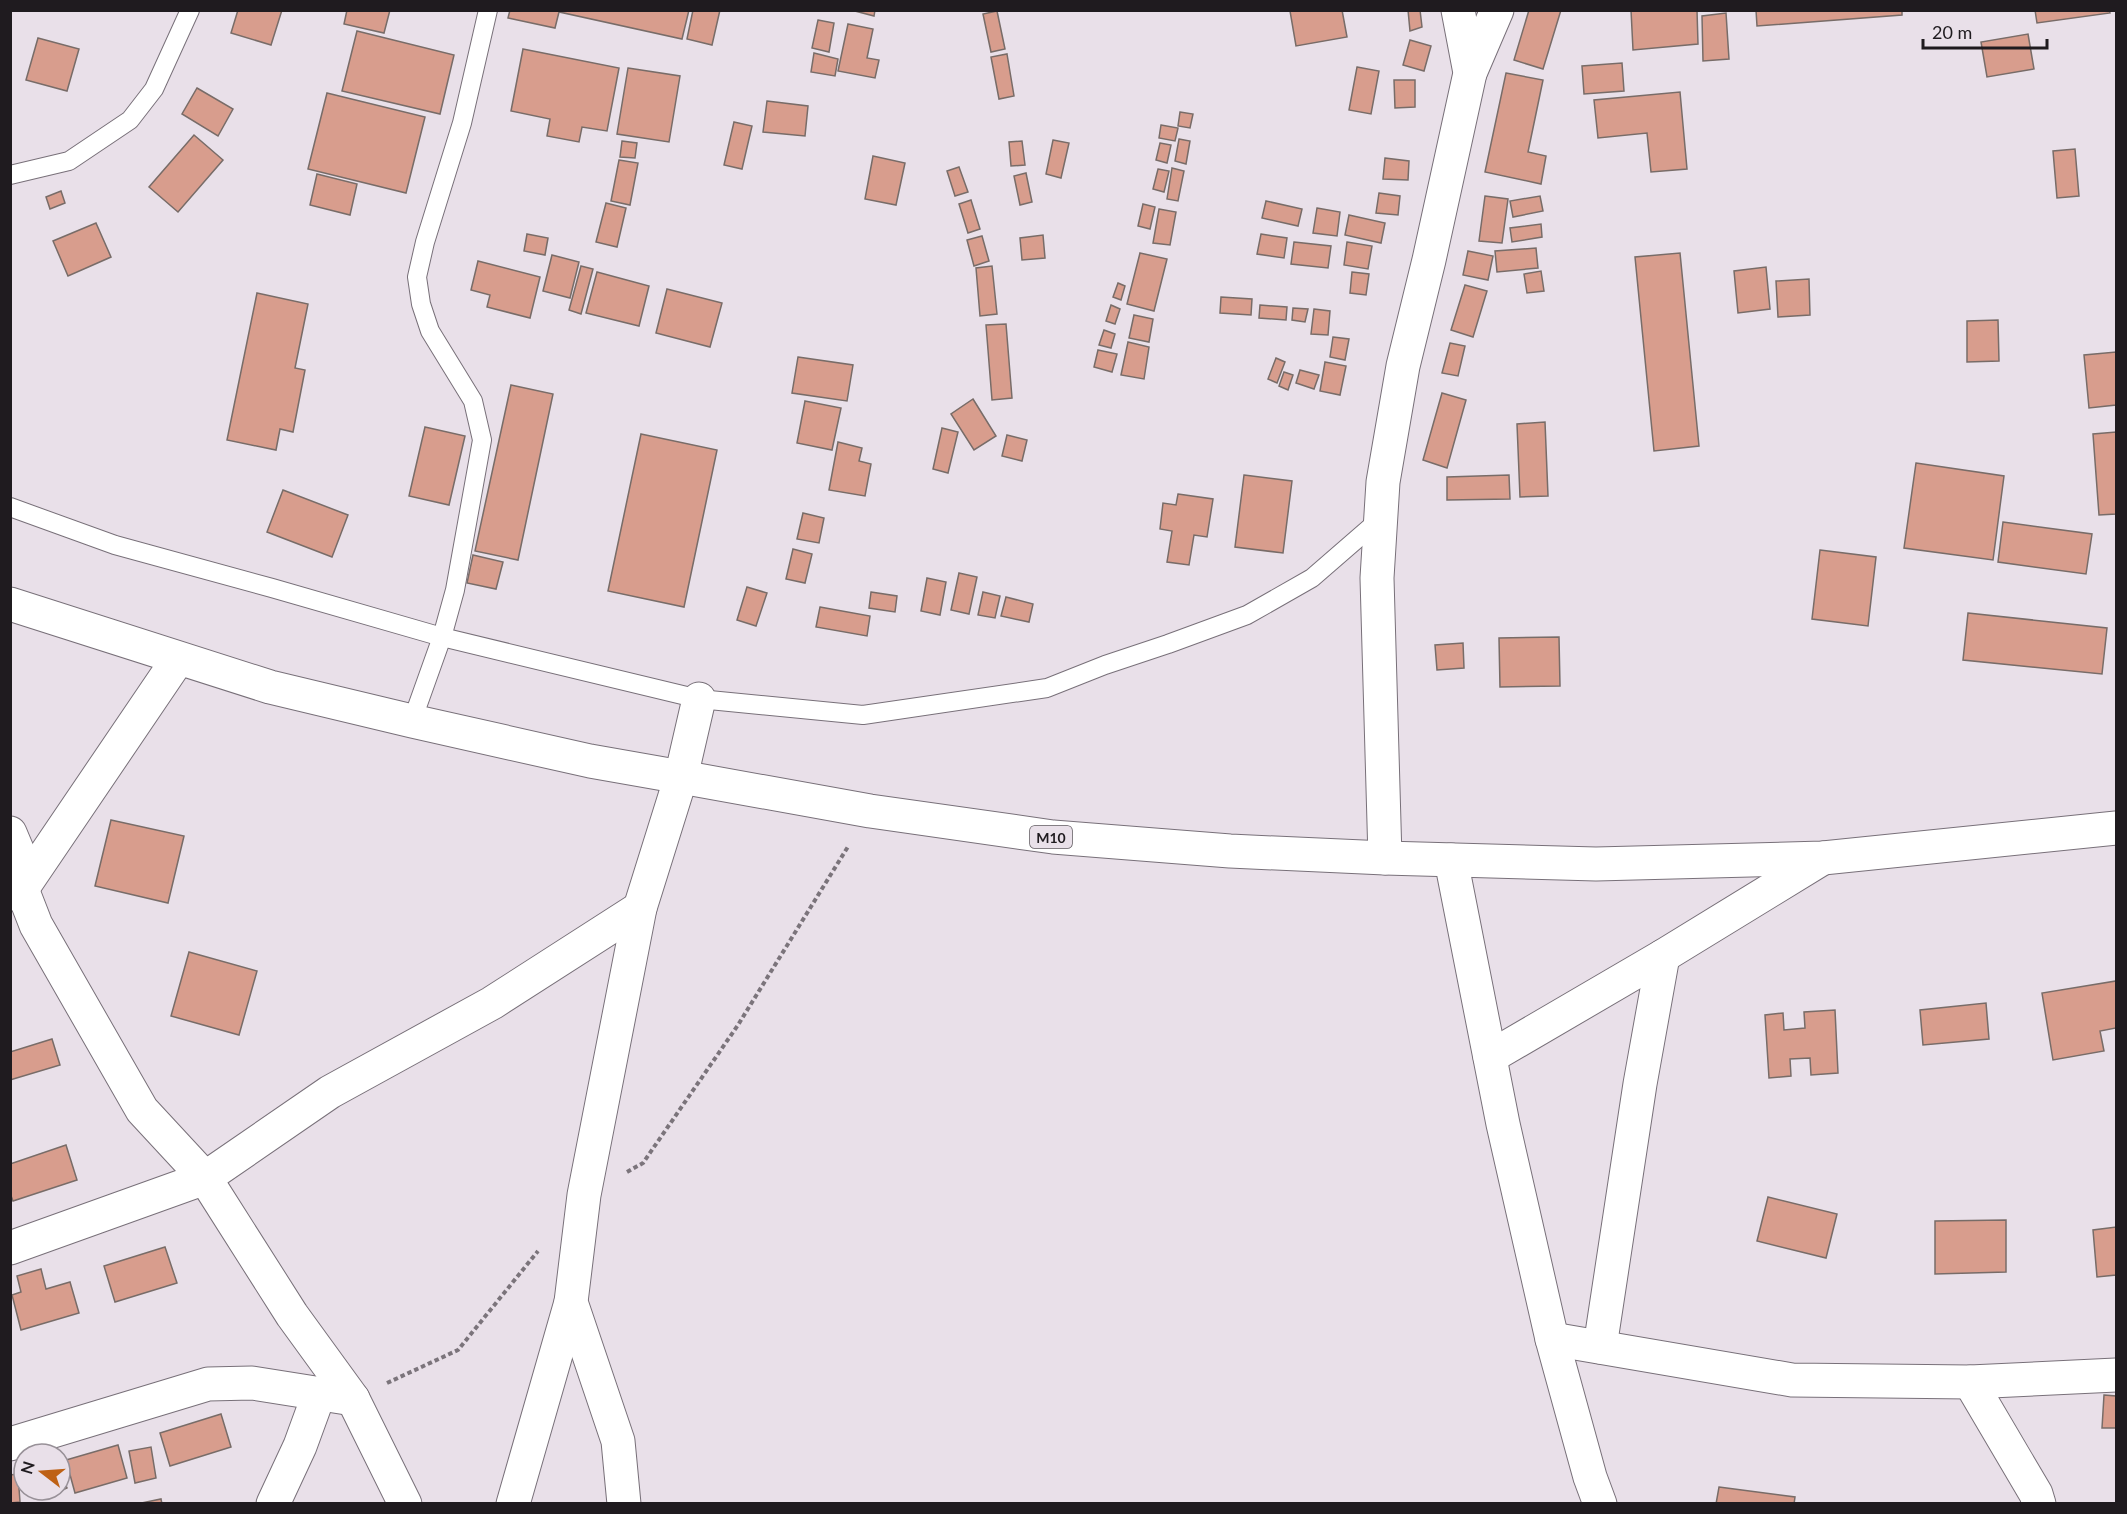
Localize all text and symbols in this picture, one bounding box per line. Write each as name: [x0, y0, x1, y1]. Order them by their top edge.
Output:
scale bar: [1923, 12, 2048, 50]
text: 20 m: [1932, 21, 1972, 43]
road number: M10: [1030, 826, 1072, 848]
north arrow: [12, 1442, 72, 1502]
text: N: [16, 1459, 38, 1476]

